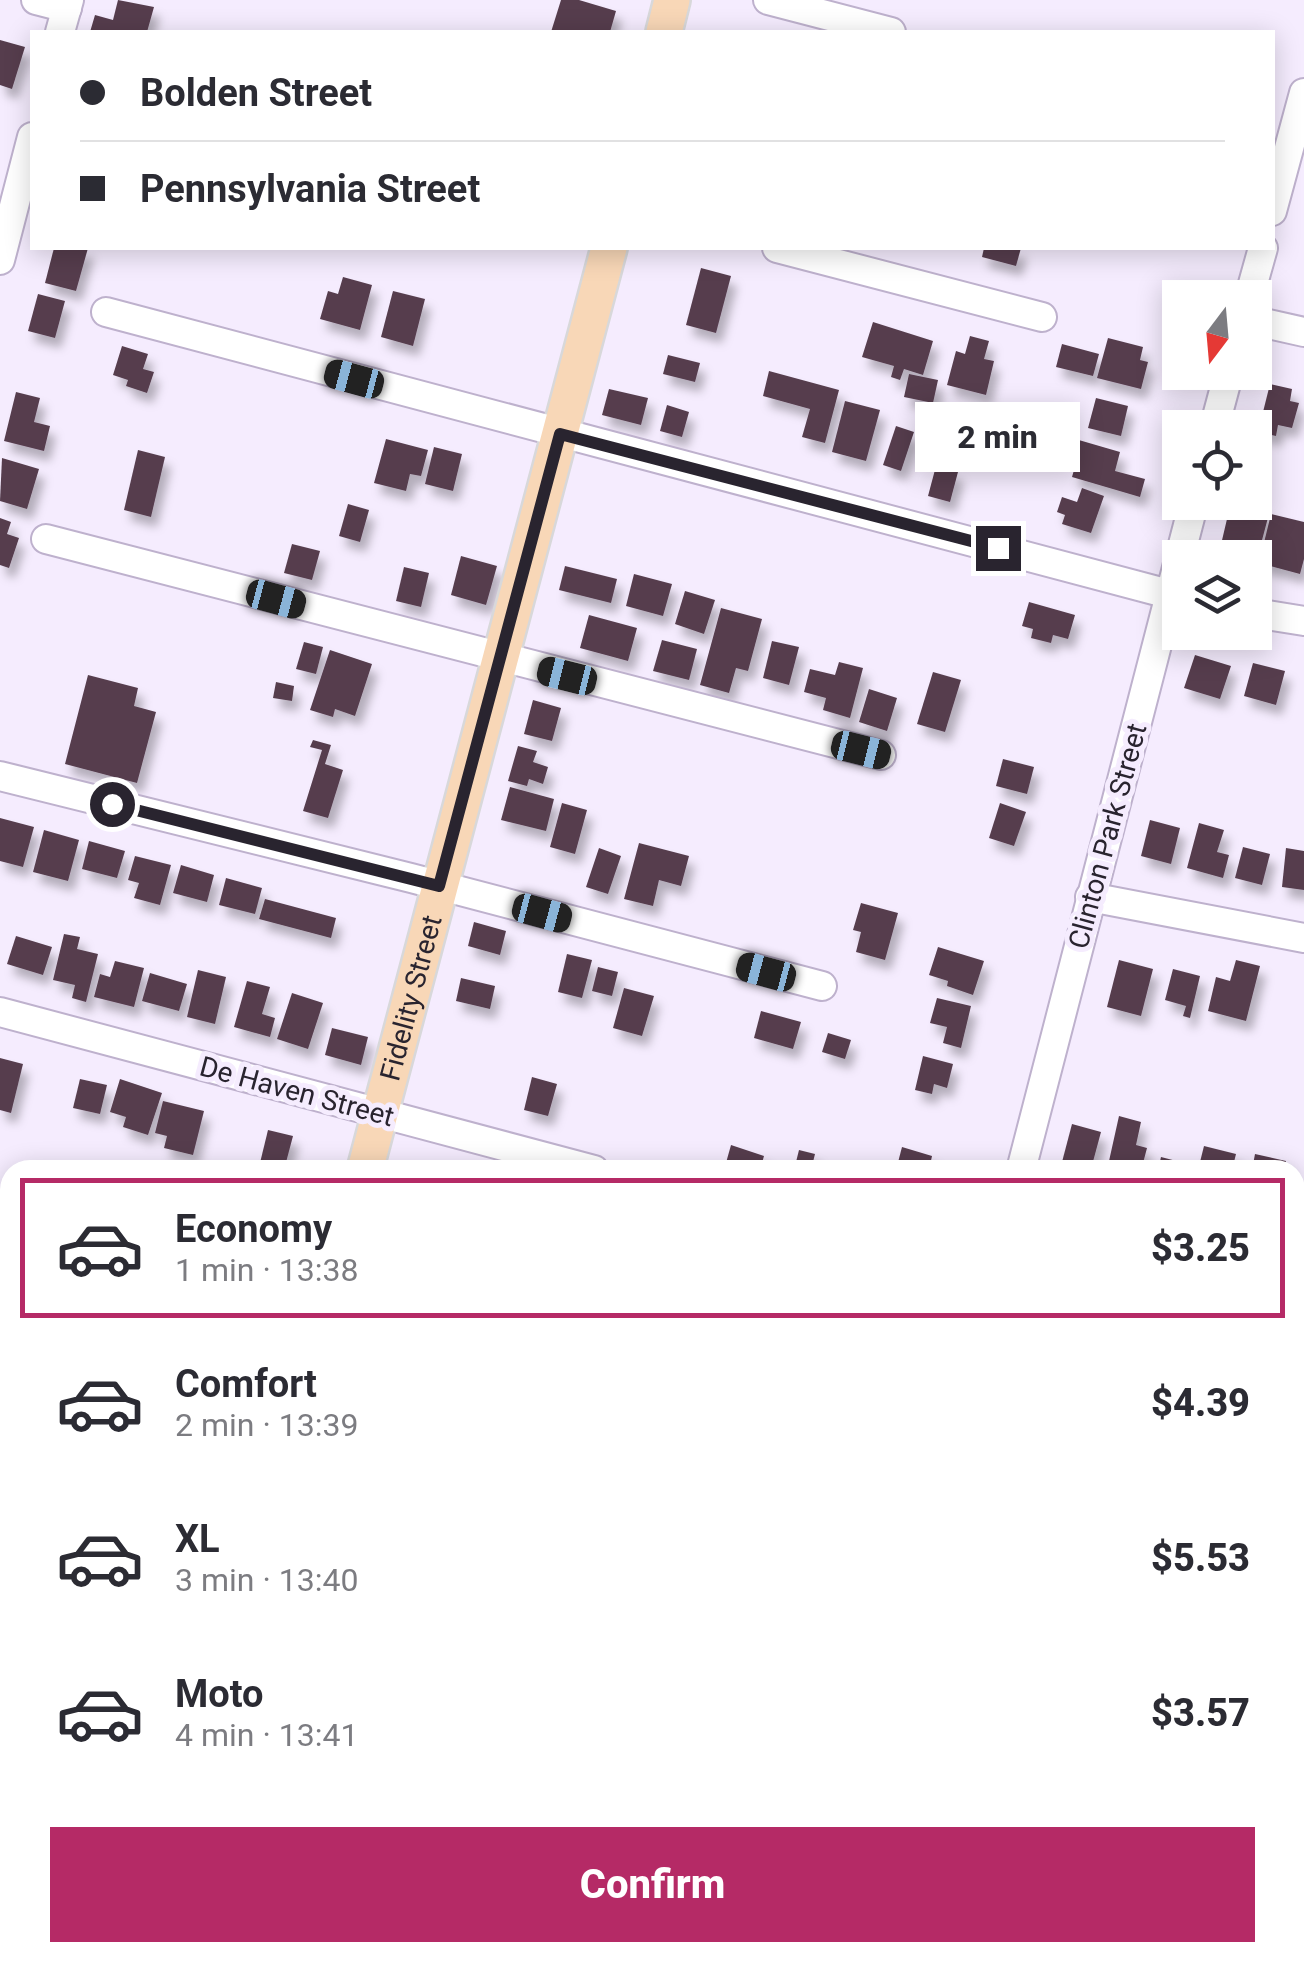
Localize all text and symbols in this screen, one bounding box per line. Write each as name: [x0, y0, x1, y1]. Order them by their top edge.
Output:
text: Bolden Street: [140, 71, 372, 115]
text: Pennsylvania Street: [140, 167, 480, 211]
north arrow: [1162, 280, 1272, 390]
map controls: [1162, 280, 1272, 650]
car: [321, 357, 387, 401]
callout: 2 min: [916, 403, 1080, 473]
button: locate: [1162, 410, 1272, 520]
text: 2 min: [957, 418, 1038, 456]
route end: [976, 526, 1021, 571]
button: layers: [1162, 540, 1272, 650]
car: [243, 577, 309, 621]
car: [534, 654, 600, 698]
street label: Clinton Park Street: [1062, 720, 1153, 952]
car: [828, 728, 894, 772]
route start: [90, 782, 135, 827]
car: [509, 891, 575, 935]
street label: Fidelity Street: [373, 912, 449, 1084]
car: [733, 950, 799, 994]
street label: De Haven Street: [196, 1050, 398, 1133]
icon: car: [55, 1203, 145, 1293]
text: Economy: [175, 1207, 332, 1251]
text: $3.25: [1151, 1226, 1250, 1270]
text: 1 min · 13:38: [175, 1251, 358, 1289]
icon: car: [55, 1358, 145, 1448]
text: Comfort: [175, 1362, 317, 1406]
text: $4.39: [1151, 1381, 1250, 1425]
text: 2 min · 13:39: [175, 1406, 358, 1444]
icon: car: [55, 1513, 145, 1603]
text: XL: [175, 1517, 220, 1561]
text: $5.53: [1151, 1536, 1250, 1580]
text: 3 min · 13:40: [175, 1561, 358, 1599]
icon: car: [55, 1668, 145, 1758]
text: Moto: [175, 1672, 264, 1716]
text: $3.57: [1151, 1691, 1250, 1735]
text: 4 min · 13:41: [175, 1716, 358, 1754]
button: Confirm: [50, 1827, 1255, 1942]

